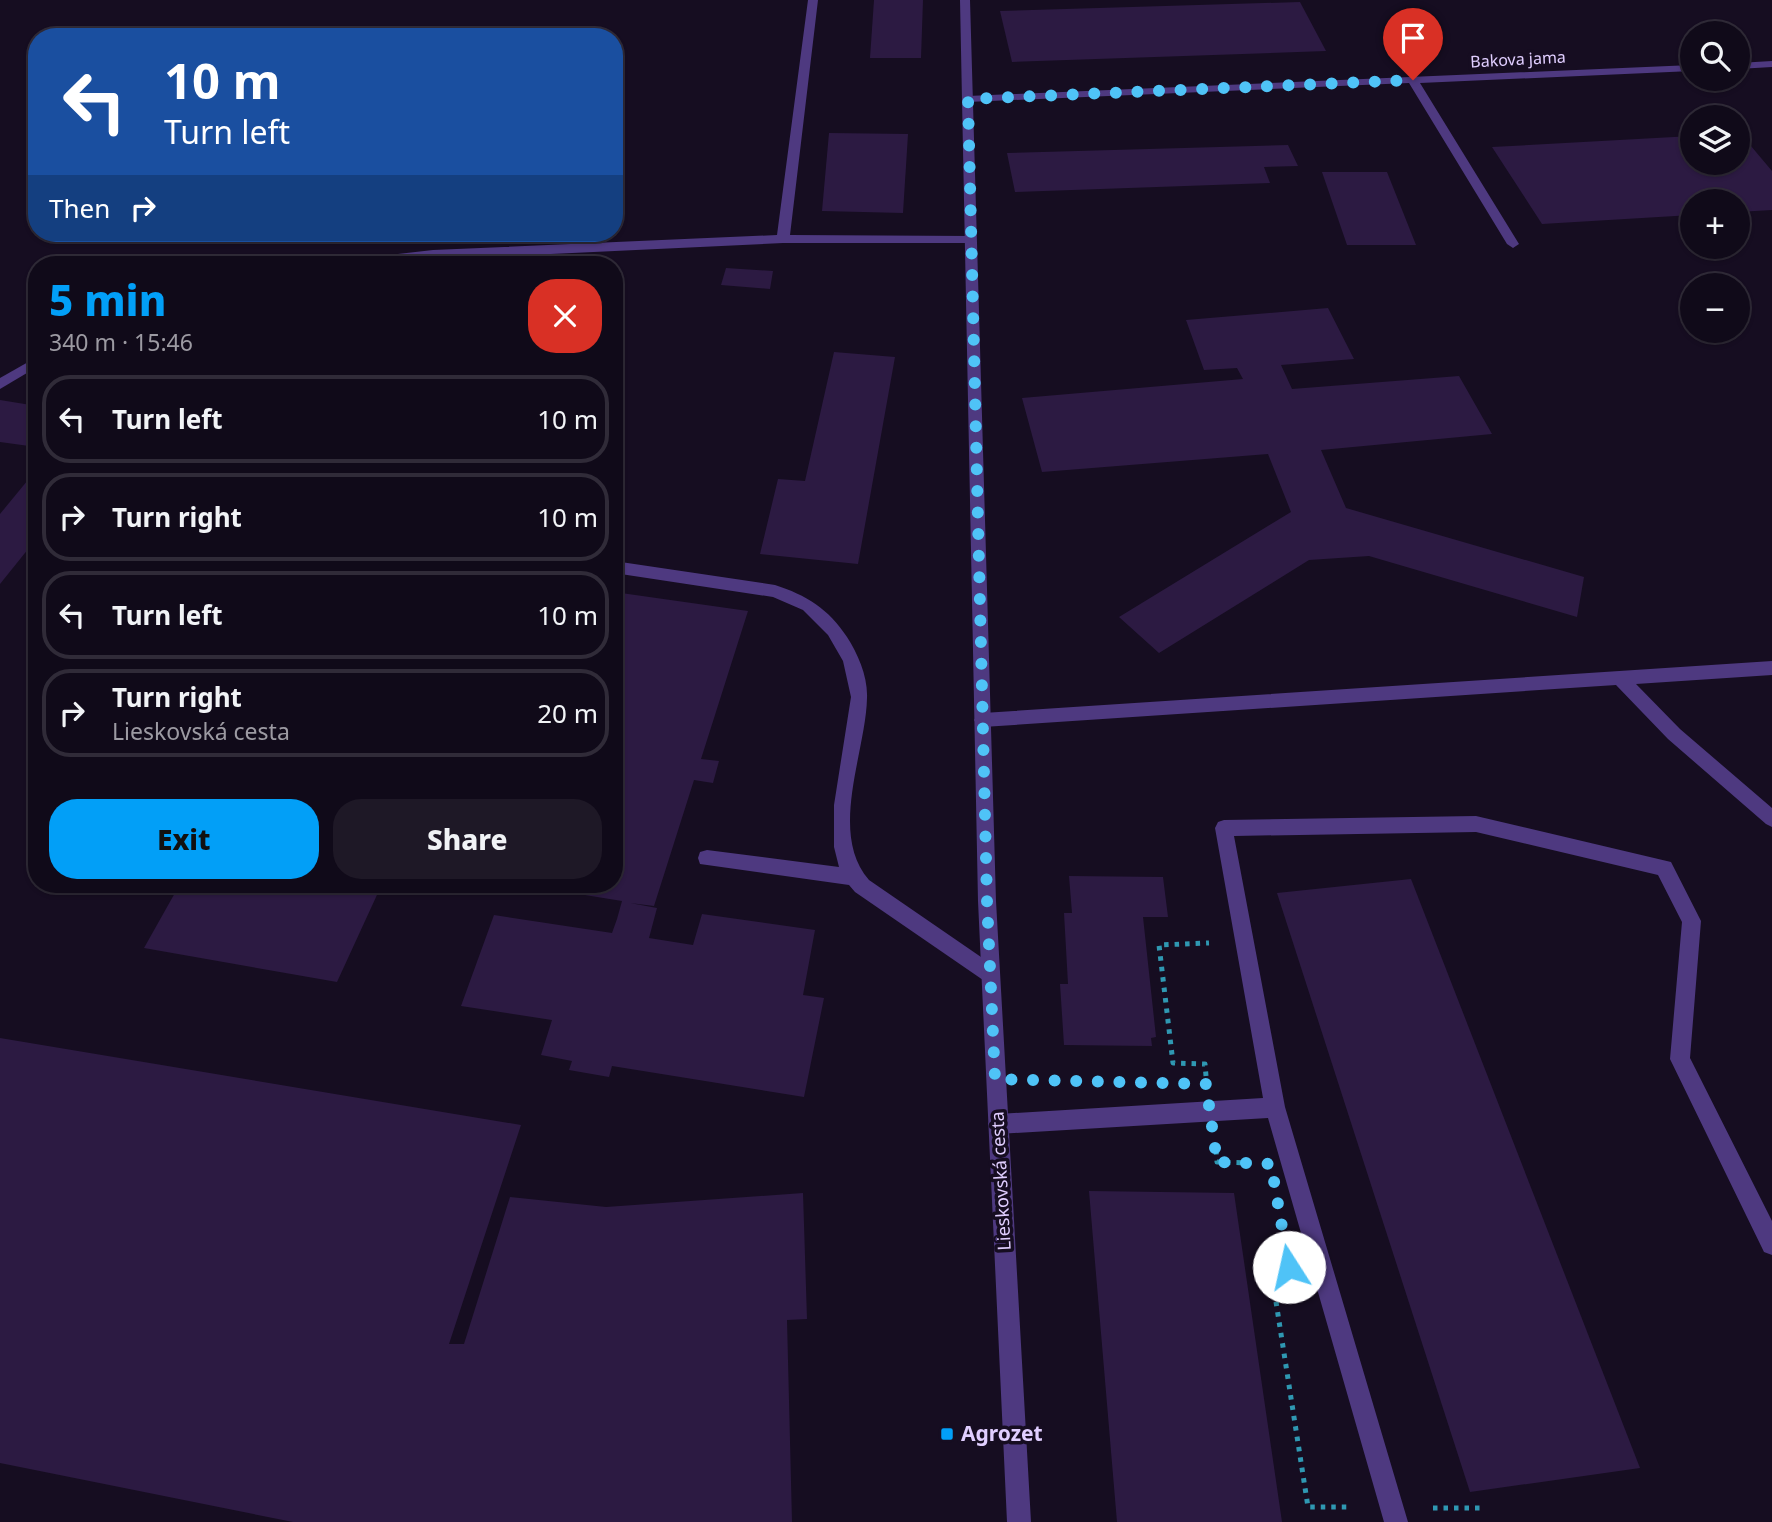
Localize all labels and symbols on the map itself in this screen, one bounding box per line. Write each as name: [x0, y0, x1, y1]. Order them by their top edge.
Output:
pin: [1383, 8, 1443, 80]
street label: Bakova jama: [1470, 46, 1566, 72]
street label: Lieskovská cesta: [984, 1111, 1016, 1251]
position arrow: [1252, 1230, 1326, 1304]
place label: Agrozet: [961, 1419, 1043, 1447]
marker: Agrozet: [939, 1426, 955, 1442]

